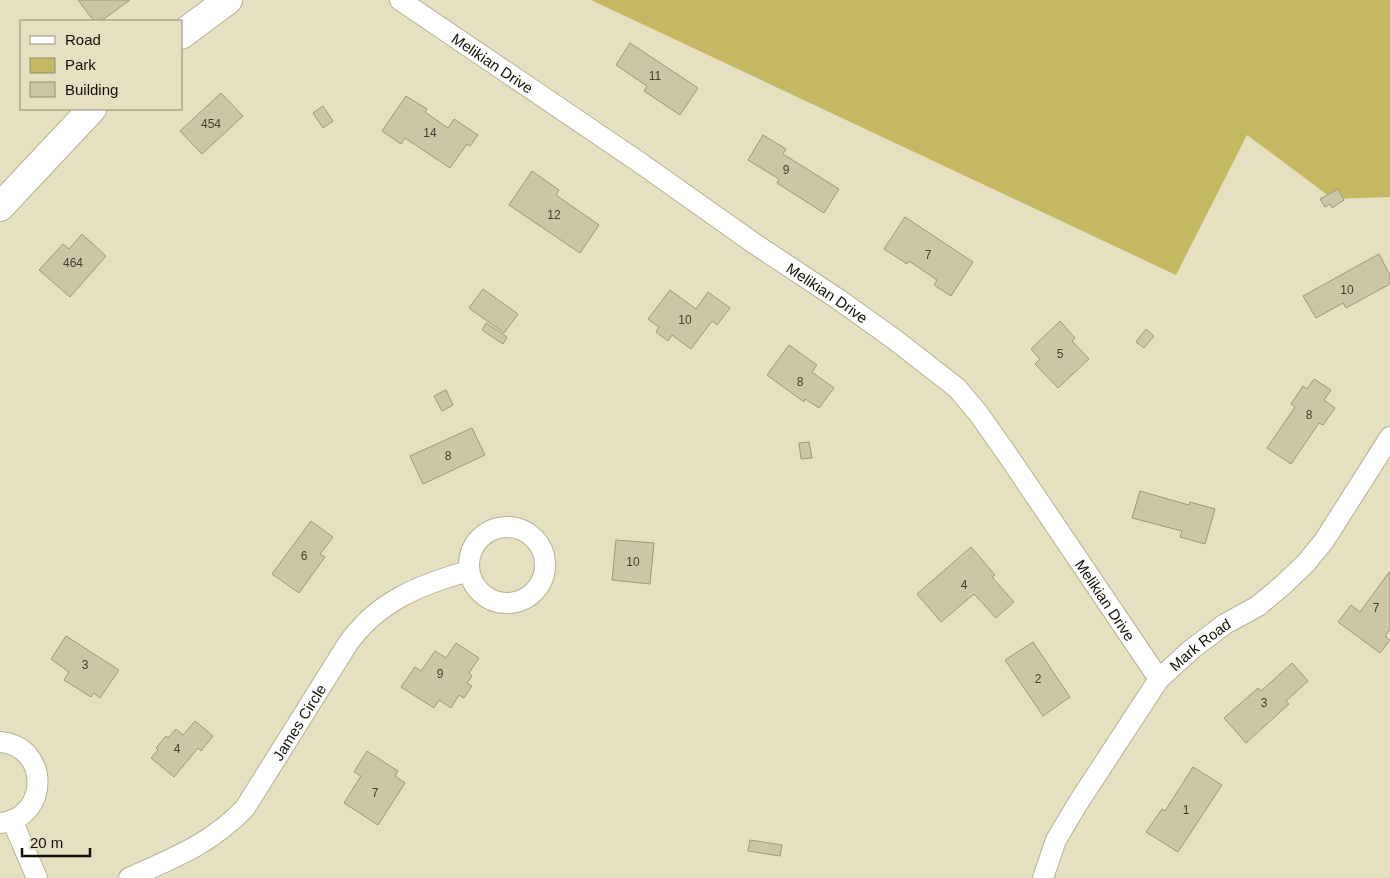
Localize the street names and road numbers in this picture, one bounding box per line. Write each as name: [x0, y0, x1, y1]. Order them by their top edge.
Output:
street label: Melikian Drive: [449, 29, 536, 96]
street label: Melikian Drive: [784, 259, 871, 326]
street label: Melikian Drive: [1072, 556, 1139, 644]
street label: Mark Road: [1166, 614, 1233, 674]
street label: James Circle: [269, 681, 329, 763]

